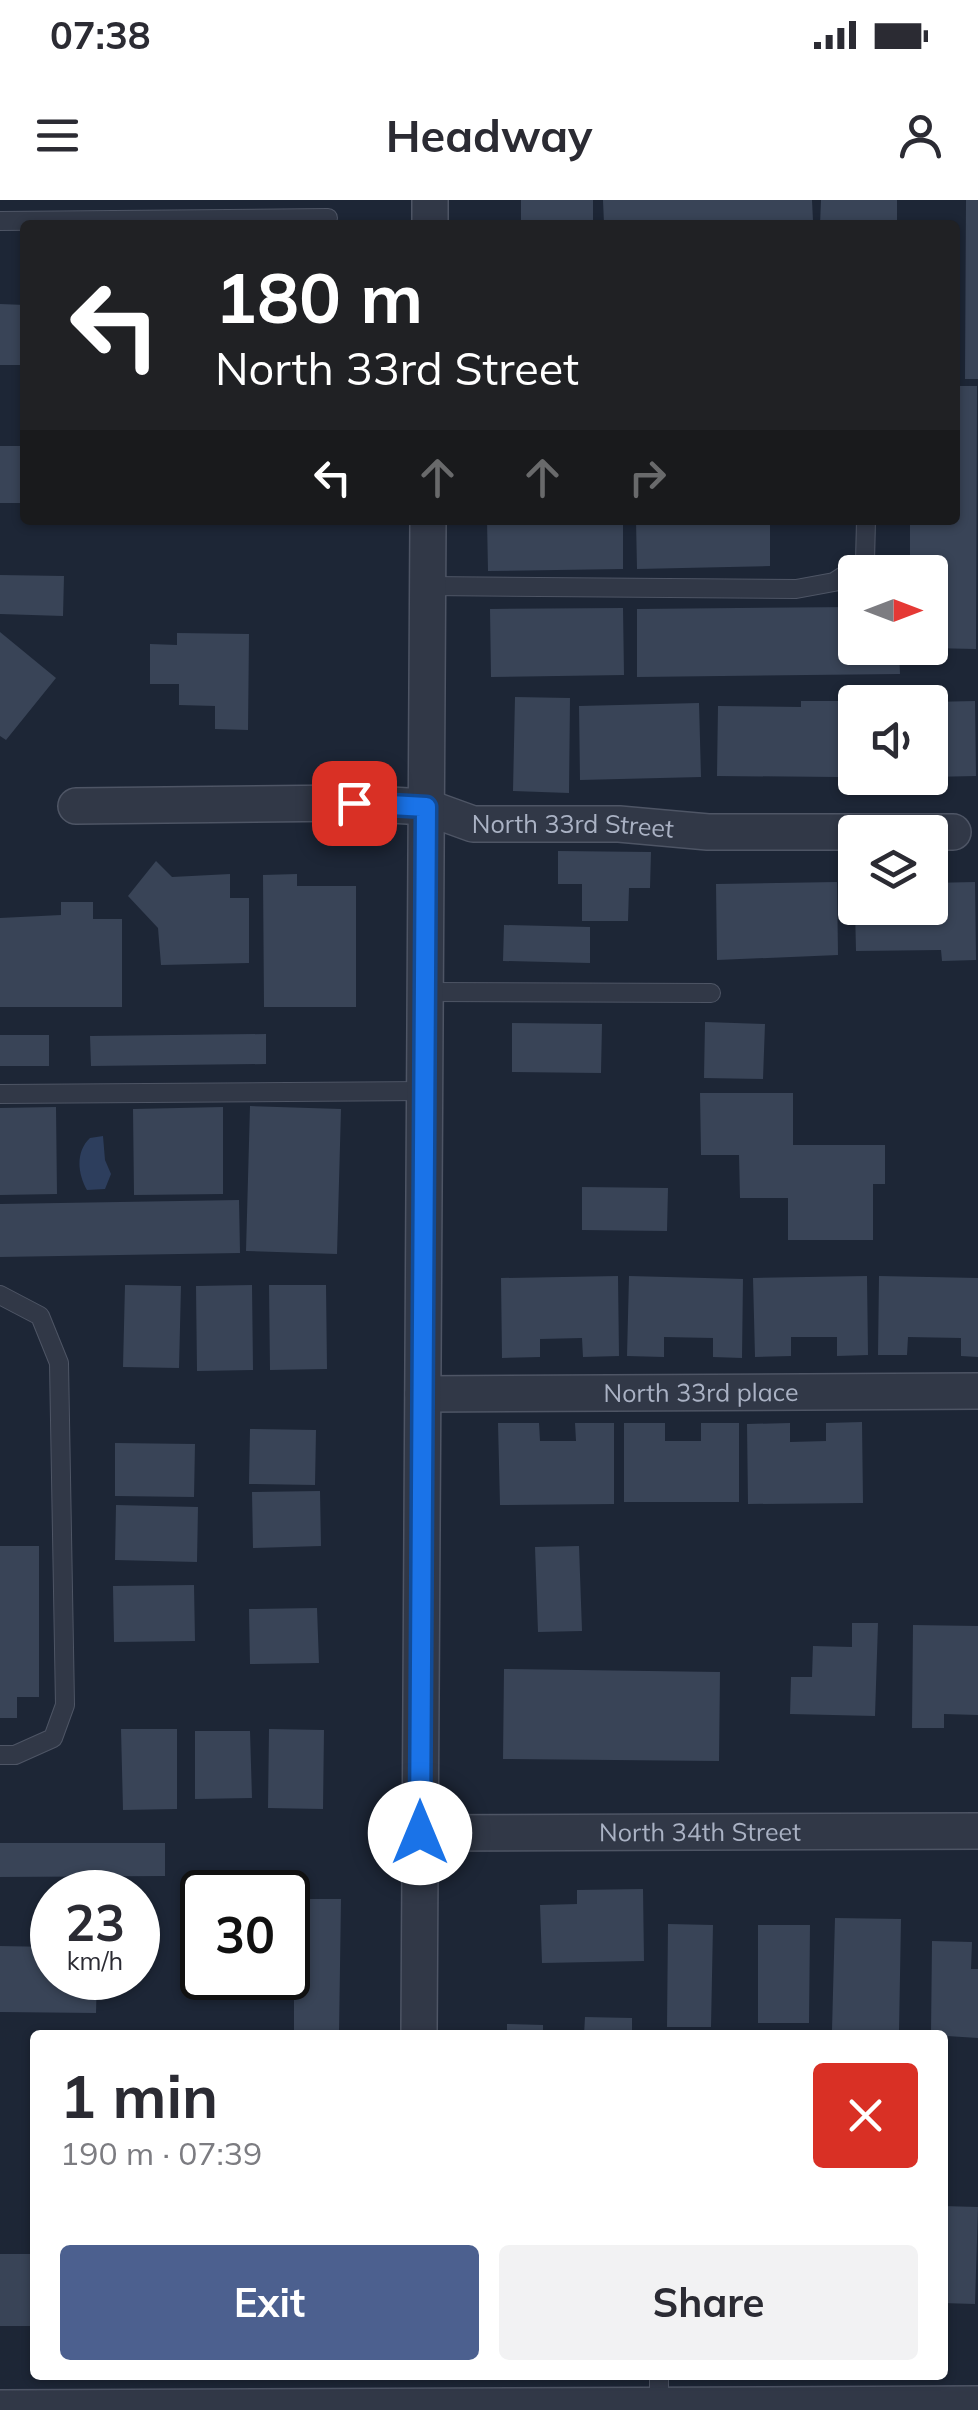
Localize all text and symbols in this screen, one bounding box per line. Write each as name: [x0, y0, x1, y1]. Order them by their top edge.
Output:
text: 07:38: [50, 11, 151, 59]
text: Headway: [386, 107, 592, 163]
icon: menu: [30, 108, 85, 163]
icon: person: [893, 108, 948, 163]
text: 180 m: [215, 253, 423, 341]
icon: left: [50, 260, 180, 390]
text: North 33rd Street: [215, 340, 579, 396]
icon: left: [305, 450, 360, 505]
icon: ahead: [410, 450, 465, 505]
icon: ahead: [515, 450, 570, 505]
icon: right: [620, 450, 675, 505]
north arrow: [838, 555, 948, 665]
map controls: [838, 555, 948, 925]
button: sound: [838, 685, 948, 795]
pin: [312, 761, 397, 846]
icon: arrive: [327, 776, 382, 831]
street label: North 33rd Street: [472, 808, 676, 844]
button: layers: [838, 815, 948, 925]
street label: North 33rd place: [603, 1376, 799, 1408]
position arrow: [368, 1781, 472, 1885]
street label: North 34th Street: [599, 1816, 801, 1847]
speed limit sign: 30: [180, 1870, 310, 2000]
text: 23: [65, 1891, 125, 1954]
text: km/h: [67, 1945, 123, 1976]
text: 1 min: [60, 2058, 218, 2133]
button: close: [813, 2063, 918, 2168]
text: 190 m · 07:39: [60, 2133, 262, 2173]
button: Exit: [60, 2245, 479, 2360]
button: Share: [499, 2245, 918, 2360]

